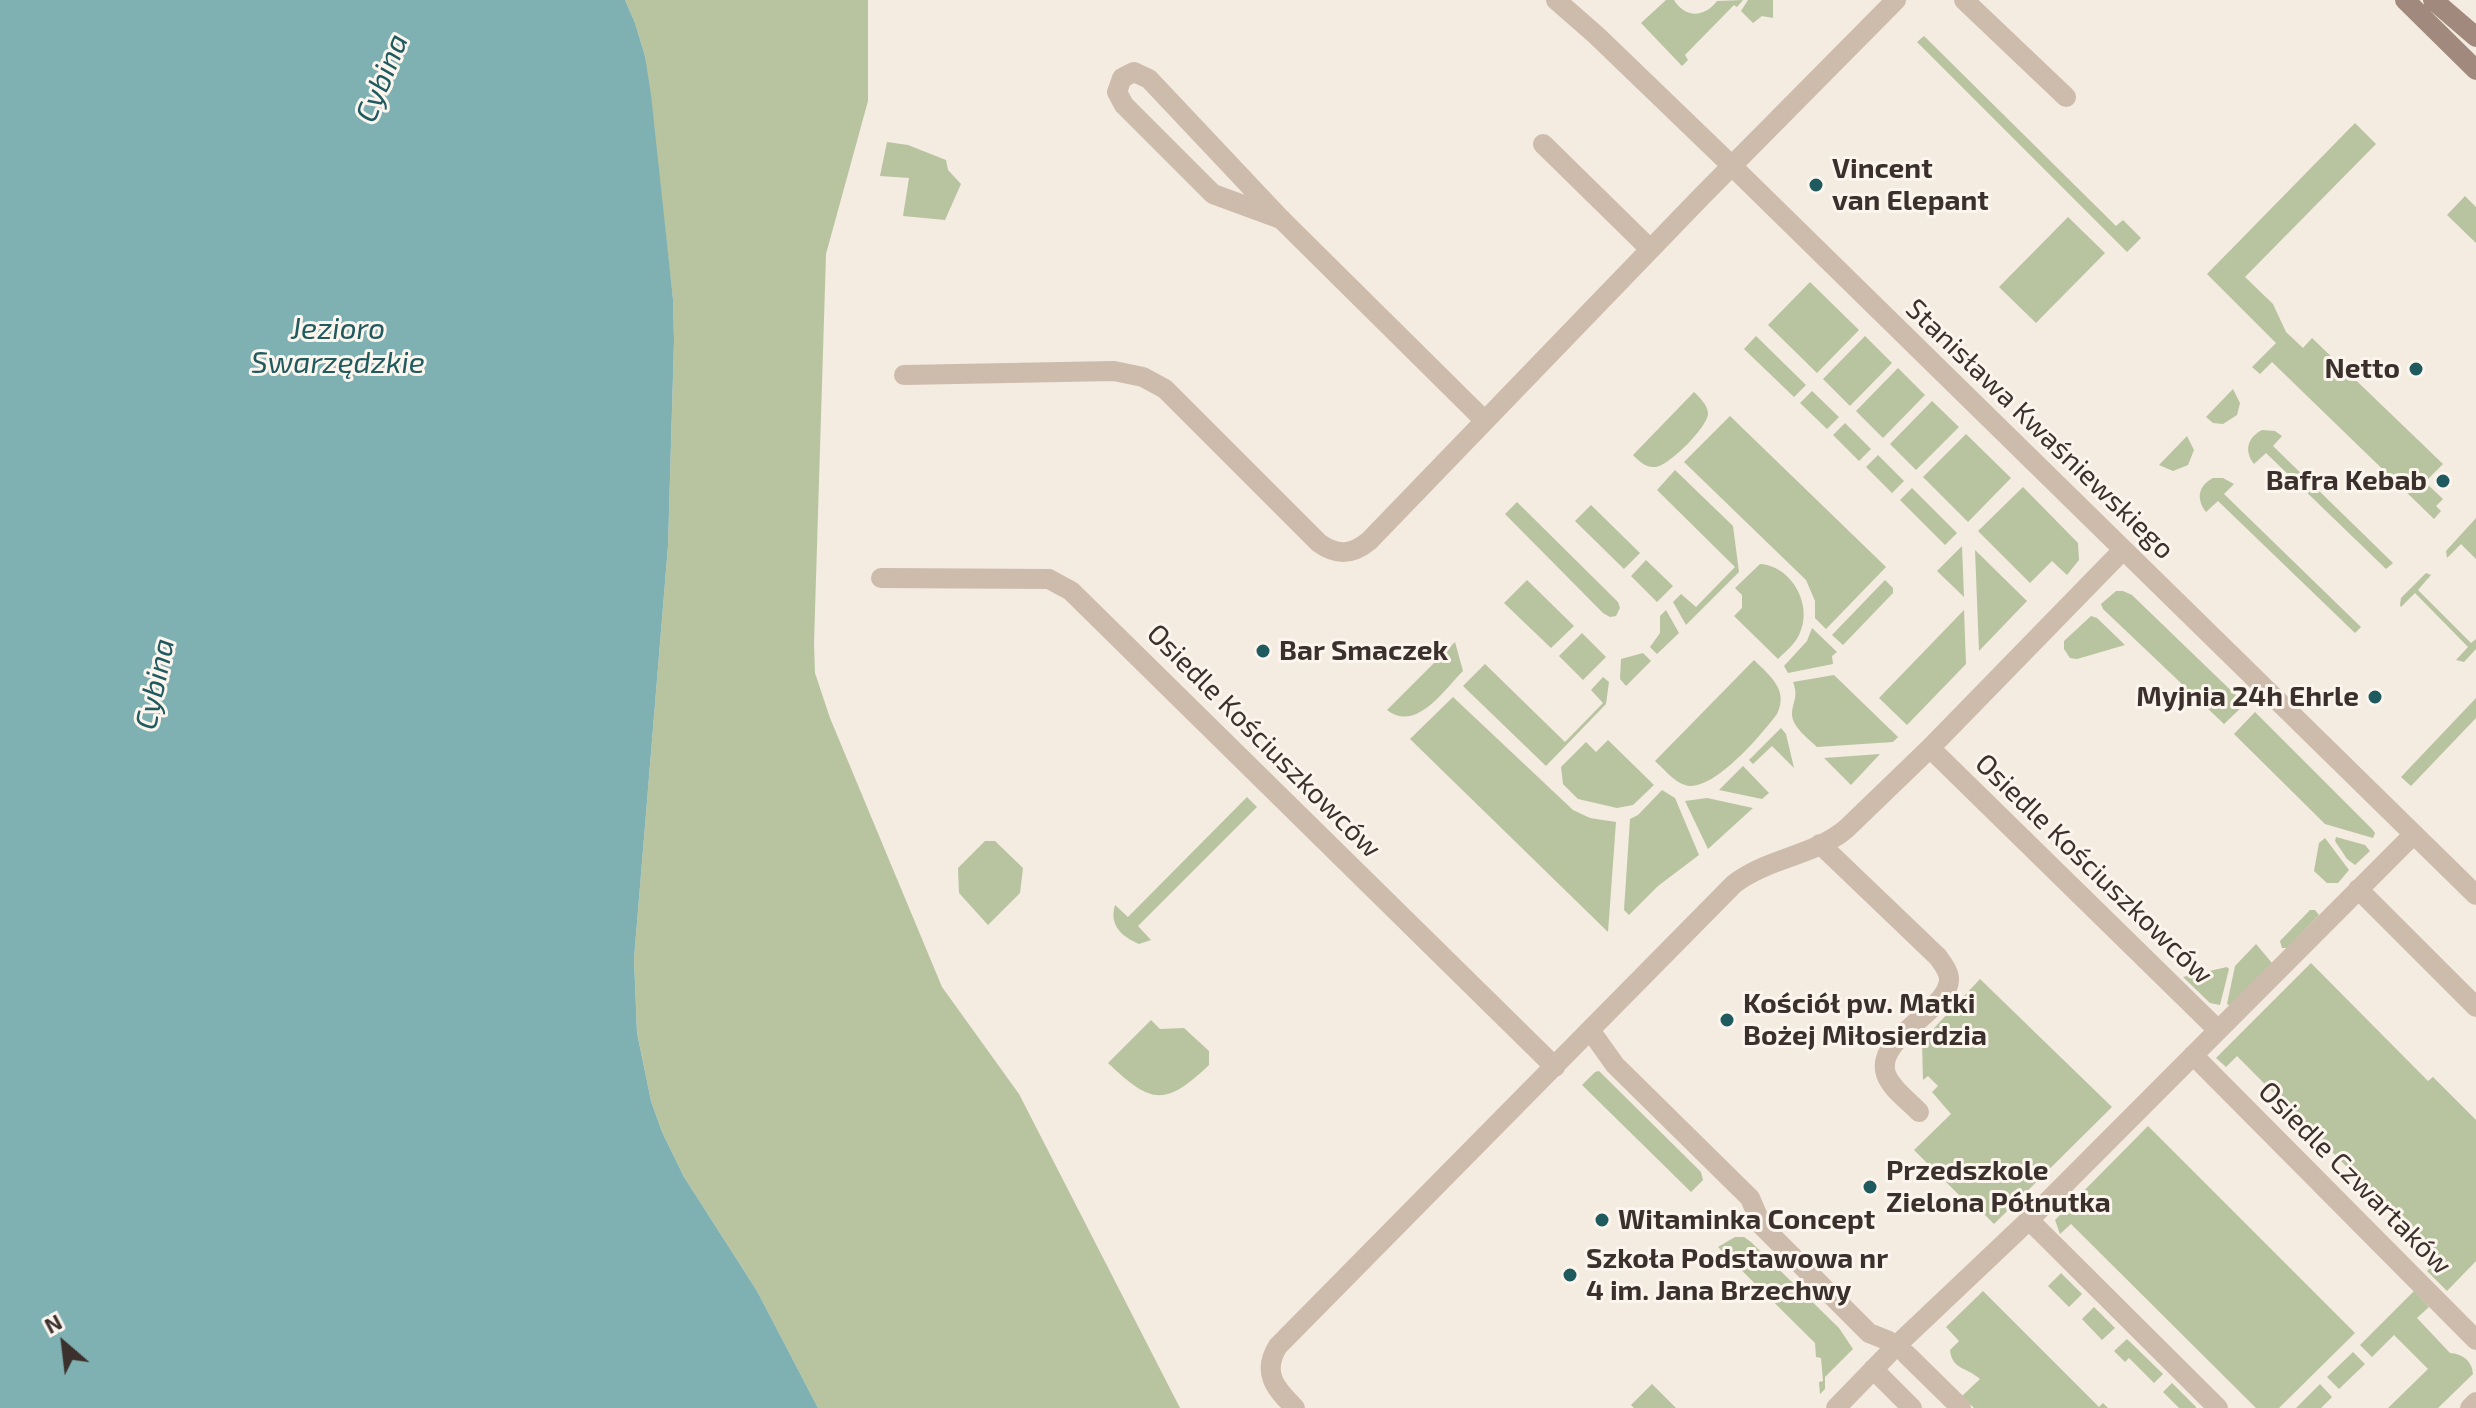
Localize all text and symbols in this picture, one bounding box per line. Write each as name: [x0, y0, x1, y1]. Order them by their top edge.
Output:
water label: Cybina: [348, 28, 416, 128]
place label: Vincent van Elepant: [1832, 152, 1989, 218]
marker: Vincent van Elepant: [1807, 176, 1825, 194]
street label: Stanisława Kwaśniewskiego: [1899, 292, 2181, 566]
water label: Jezioro Swarzędzkie: [251, 311, 425, 382]
place label: Netto: [2325, 352, 2400, 386]
marker: Netto: [2407, 360, 2425, 378]
place label: Bafra Kebab: [2266, 464, 2427, 498]
marker: Bafra Kebab: [2434, 472, 2452, 490]
street label: Osiedle Kościuszkowców: [1140, 617, 1388, 865]
place label: Bar Smaczek: [1279, 634, 1448, 668]
water label: Cybina: [128, 635, 182, 733]
marker: Bar Smaczek: [1254, 642, 1272, 660]
place label: Myjnia 24h Ehrle: [2136, 680, 2359, 714]
marker: Myjnia 24h Ehrle: [2366, 688, 2384, 706]
street label: Osiedle Kościuszkowców: [1968, 747, 2220, 991]
place label: Kościół pw. Matki Bożej Miłosierdzia: [1743, 987, 1987, 1053]
marker: Kościół pw. Matki Bożej Miłosierdzia: [1718, 1011, 1736, 1029]
street label: Osiedle Czwartaków: [2252, 1075, 2458, 1281]
place label: Przedszkole Zielona Półnutka: [1886, 1154, 2111, 1220]
marker: Przedszkole Zielona Półnutka: [1861, 1178, 1879, 1196]
place label: Witaminka Concept: [1618, 1203, 1875, 1237]
marker: Witaminka Concept: [1593, 1211, 1611, 1229]
place label: Szkoła Podstawowa nr 4 im. Jana Brzechwy: [1586, 1242, 1888, 1308]
marker: Szkoła Podstawowa nr 4 im. Jana Brzechwy: [1561, 1266, 1579, 1284]
north arrow: [24, 1304, 104, 1384]
text: N: [40, 1308, 66, 1338]

